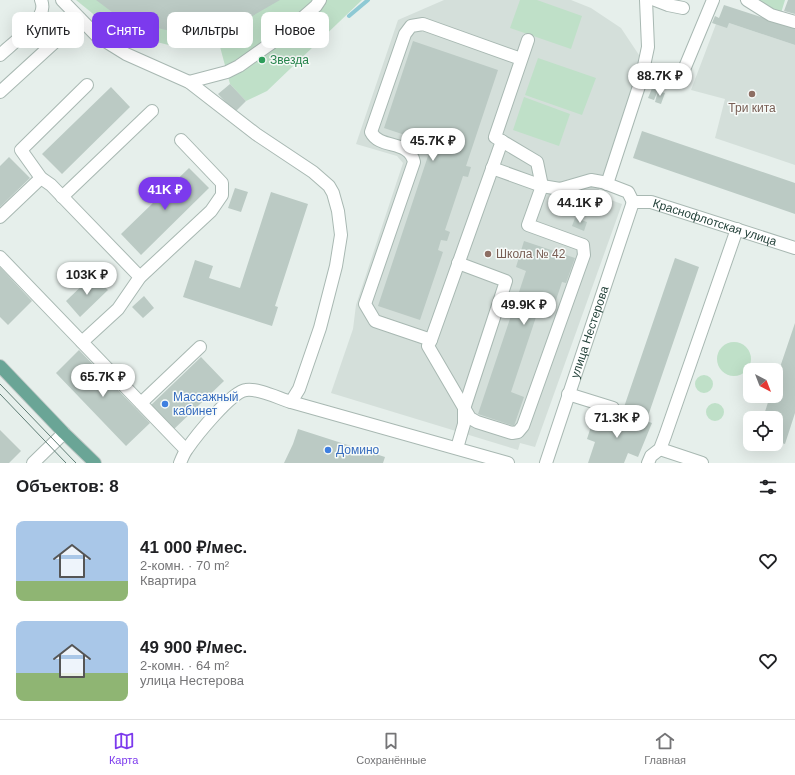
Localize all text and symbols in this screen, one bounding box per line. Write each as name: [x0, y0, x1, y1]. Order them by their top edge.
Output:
chip: Купить: [12, 12, 84, 48]
chip: Снять: [92, 12, 159, 48]
chip: Фильтры: [167, 12, 253, 48]
chip: Новое: [261, 12, 329, 48]
place label: Звезда: [270, 53, 309, 67]
marker: Звезда: [257, 55, 267, 65]
pin: 88.7K ₽: [623, 63, 697, 97]
text: 88.7K ₽: [637, 68, 683, 83]
marker: Три кита: [747, 89, 757, 99]
place label: Три кита: [728, 101, 776, 115]
pin: 45.7K ₽: [396, 128, 470, 162]
text: 45.7K ₽: [410, 133, 456, 148]
pin: 41K ₽: [137, 177, 193, 211]
text: 41K ₽: [147, 182, 183, 197]
pin: 44.1K ₽: [543, 190, 617, 224]
text: 44.1K ₽: [557, 195, 603, 210]
street label: Краснофлотская улица: [651, 196, 779, 249]
place label: Школа № 42: [496, 247, 566, 261]
marker: Школа № 42: [483, 249, 493, 259]
pin: 103K ₽: [54, 262, 120, 296]
text: 103K ₽: [66, 267, 108, 282]
street label: улица Нестерова: [568, 284, 612, 380]
pin: 49.9K ₽: [487, 292, 561, 326]
text: 49.9K ₽: [501, 297, 547, 312]
north arrow: [743, 363, 783, 403]
map controls: [743, 363, 783, 451]
pin: 65.7K ₽: [66, 364, 140, 398]
text: 65.7K ₽: [80, 369, 126, 384]
place label: Массажный кабинет: [173, 390, 238, 418]
marker: Массажный кабинет: [160, 399, 170, 409]
pin: 71.3K ₽: [580, 405, 654, 439]
text: 71.3K ₽: [594, 410, 640, 425]
button: locate: [743, 411, 783, 451]
place label: Домино: [336, 443, 380, 457]
marker: Домино: [323, 445, 333, 455]
icon: filters: [757, 476, 779, 498]
text: Объектов: 8: [16, 477, 119, 496]
icon: home: [48, 537, 96, 585]
text: 41 000 ₽/мес.: [140, 538, 247, 557]
icon: heart: [757, 550, 779, 572]
text: 2-комн. · 70 m²: [140, 558, 229, 573]
text: Квартира: [140, 573, 196, 588]
icon: home: [48, 637, 96, 685]
text: 49 900 ₽/мес.: [140, 638, 247, 657]
icon: heart: [757, 650, 779, 672]
text: 2-комн. · 64 m²: [140, 658, 229, 673]
text: улица Нестерова: [140, 673, 244, 688]
tab: Карта: [109, 730, 138, 766]
tab: Сохранённые: [356, 730, 426, 766]
tab: Главная: [644, 730, 686, 766]

